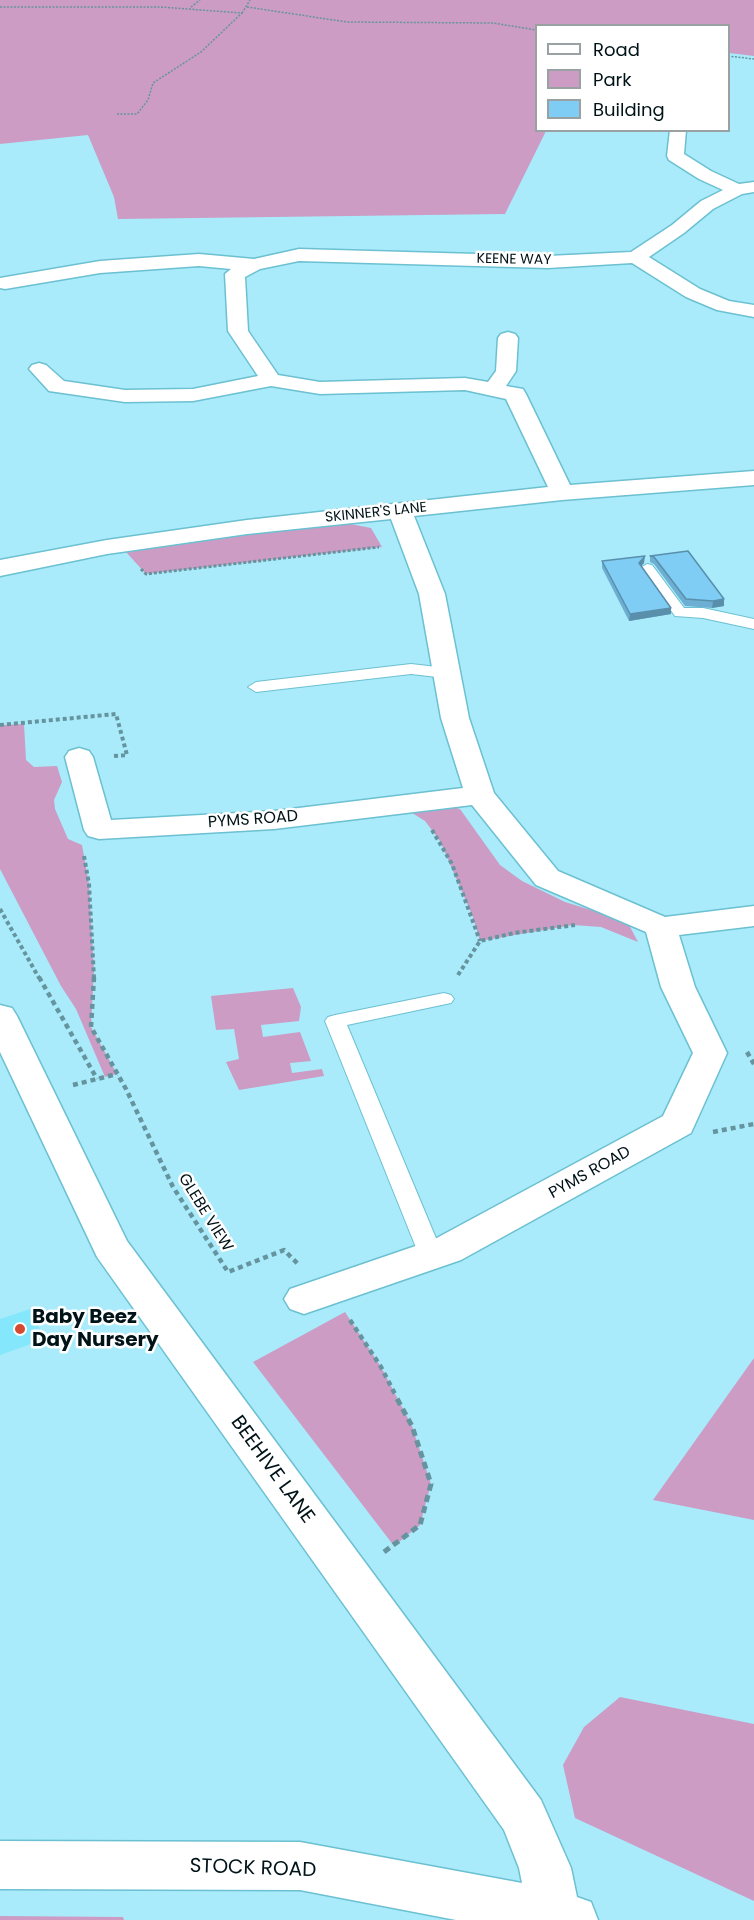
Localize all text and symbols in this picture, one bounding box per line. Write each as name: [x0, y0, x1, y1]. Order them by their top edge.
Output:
legend: [535, 24, 730, 132]
text: Road: [593, 37, 640, 62]
text: Park: [593, 67, 632, 92]
text: Building: [593, 97, 665, 122]
street label: KEENE WAY: [476, 251, 552, 269]
street label: SKINNER'S LANE: [324, 499, 428, 527]
street label: PYMS ROAD: [207, 807, 299, 833]
street label: PYMS ROAD: [546, 1143, 634, 1203]
street label: GLEBE VIEW: [173, 1170, 237, 1256]
place label: Baby Beez Day Nursery: [32, 1306, 159, 1353]
marker: Baby Beez Day Nursery: [13, 1322, 27, 1336]
street label: BEEHIVE LANE: [225, 1412, 319, 1528]
street label: STOCK ROAD: [189, 1855, 317, 1883]

